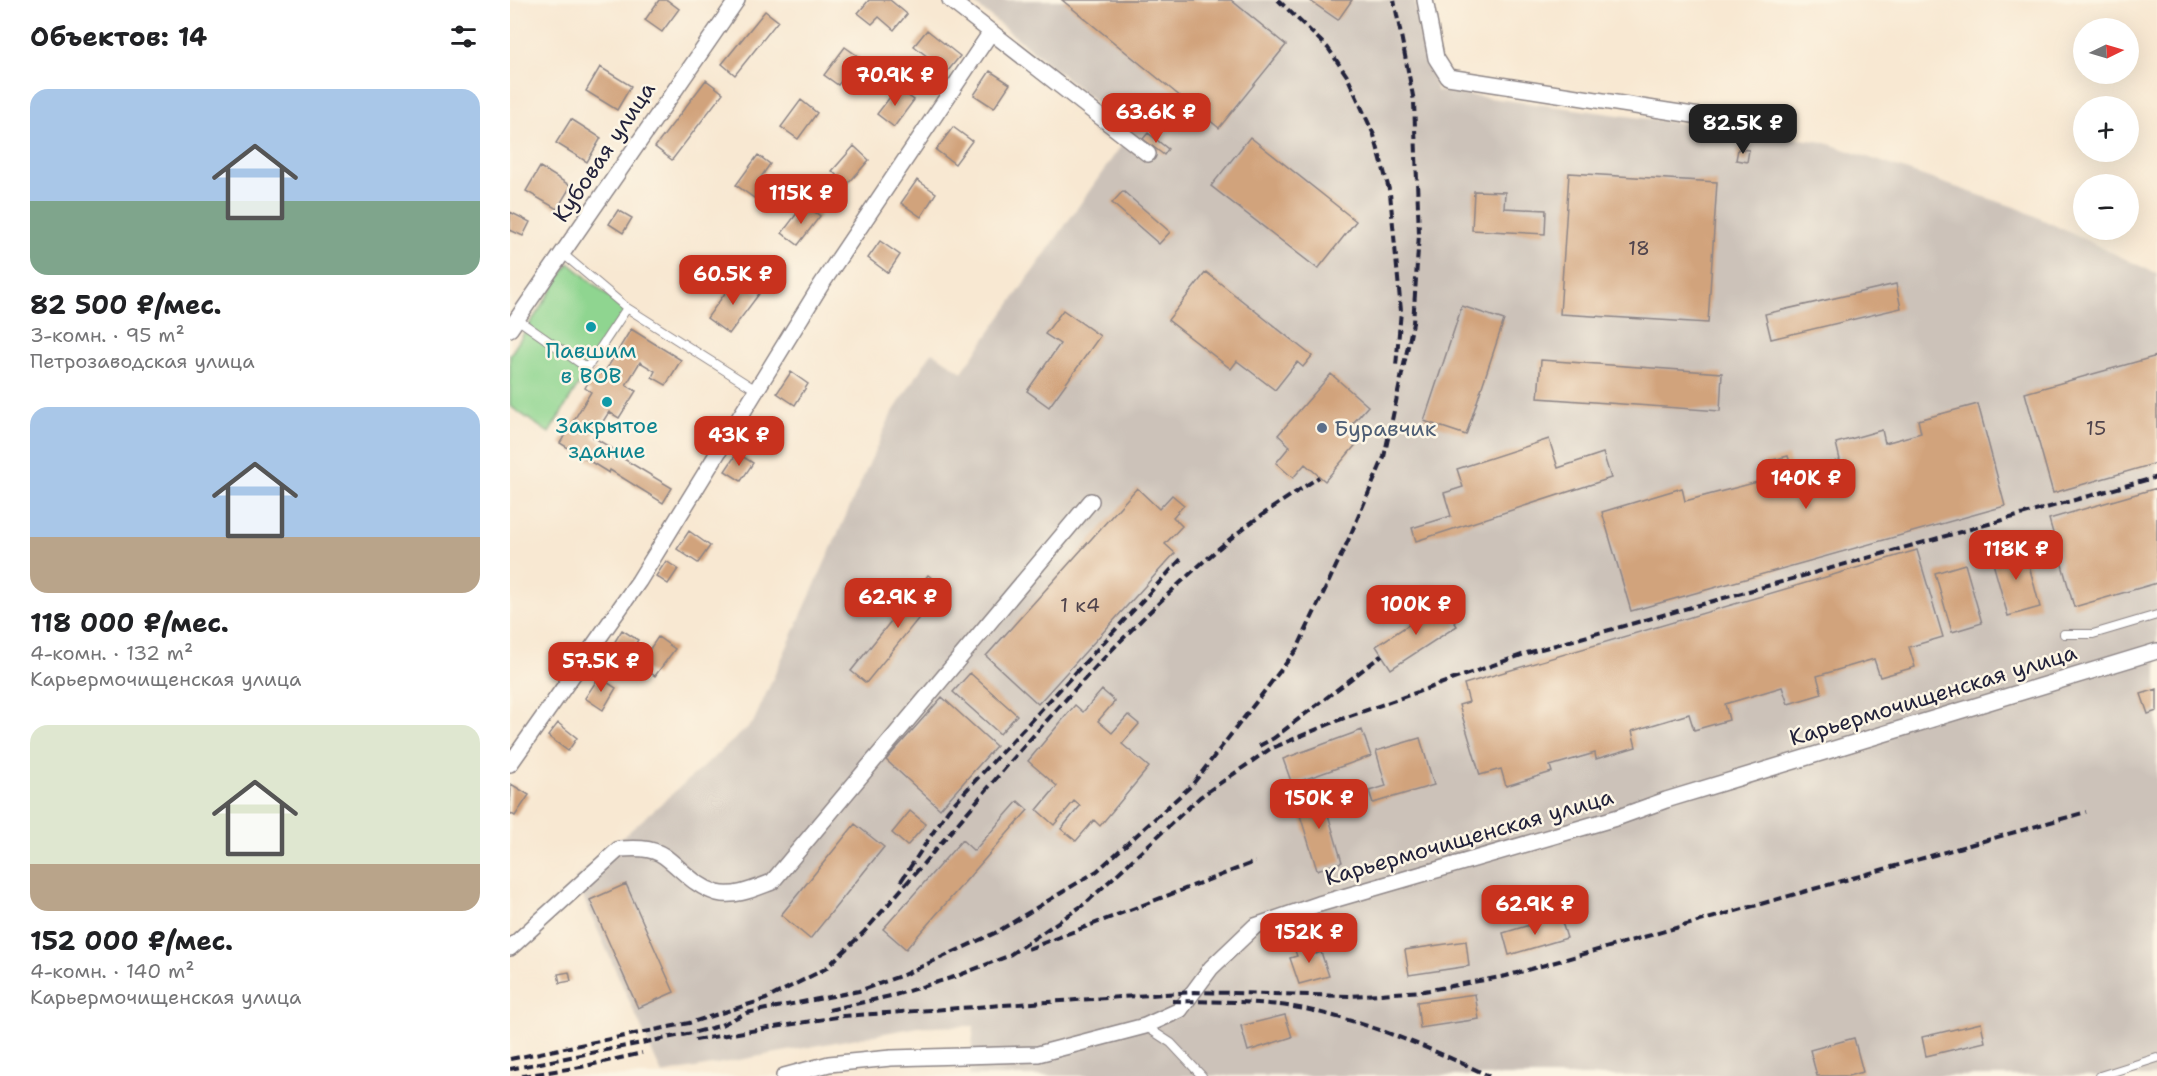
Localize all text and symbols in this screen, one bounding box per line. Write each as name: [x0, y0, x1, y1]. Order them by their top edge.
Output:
north arrow: [2073, 18, 2139, 84]
map controls: [2073, 18, 2139, 240]
text: Объектов: 14: [30, 19, 207, 54]
icon: filters: [447, 20, 480, 53]
pin: 70.9K ₽: [840, 56, 950, 107]
text: 70.9K ₽: [856, 62, 934, 88]
street label: Кубовая улица: [546, 76, 662, 228]
pin: 63.6K ₽: [1101, 93, 1211, 144]
button: +: [2073, 96, 2139, 162]
text: 63.6K ₽: [1116, 99, 1196, 125]
pin: 82.5K ₽: [1688, 104, 1798, 155]
text: 82.5K ₽: [1703, 110, 1783, 136]
icon: home: [201, 128, 309, 236]
pin: 115K ₽: [752, 174, 850, 225]
button: −: [2073, 174, 2139, 240]
text: 115K ₽: [769, 180, 833, 206]
house number: 18: [1628, 235, 1650, 261]
pin: 60.5K ₽: [678, 255, 788, 306]
text: 60.5K ₽: [693, 261, 773, 287]
text: 82 500 ₽/мес.: [30, 287, 222, 322]
marker: Павшим в ВОВ: [584, 320, 598, 334]
text: 3-комн. · 95 m²: [30, 322, 185, 348]
place label: Павшим в ВОВ: [546, 336, 636, 390]
text: Петрозаводская улица: [30, 348, 255, 374]
marker: Закрытое здание: [600, 395, 614, 409]
place label: Закрытое здание: [556, 411, 658, 465]
place label: Буравчик: [1334, 414, 1437, 443]
house number: 15: [2086, 415, 2106, 441]
pin: 43K ₽: [697, 416, 781, 467]
marker: Буравчик: [1315, 421, 1329, 435]
text: 43K ₽: [708, 422, 770, 448]
icon: home: [201, 446, 309, 554]
pin: 140K ₽: [1757, 459, 1855, 510]
text: 140K ₽: [1770, 465, 1842, 491]
pin: 118K ₽: [1967, 530, 2065, 581]
text: 118K ₽: [1983, 536, 2049, 562]
pin: 62.9K ₽: [843, 578, 953, 629]
text: 62.9K ₽: [859, 584, 937, 610]
pin: 100K ₽: [1367, 585, 1465, 636]
text: 100K ₽: [1381, 591, 1452, 617]
house number: 1 к4: [1060, 592, 1100, 618]
text: 118 000 ₽/мес.: [30, 605, 229, 640]
street label: Карьермочищенская улица: [1786, 637, 2080, 753]
text: 4-комн. · 132 m²: [30, 640, 193, 666]
pin: 57.5K ₽: [546, 642, 656, 693]
text: 57.5K ₽: [562, 648, 640, 674]
text: Карьермочищенская улица: [30, 666, 302, 692]
icon: home: [201, 764, 309, 872]
pin: 150K ₽: [1270, 779, 1368, 830]
street label: Карьермочищенская улица: [1321, 782, 1617, 892]
text: 150K ₽: [1284, 785, 1354, 811]
pin: 62.9K ₽: [1480, 885, 1590, 936]
text: 62.9K ₽: [1496, 891, 1574, 917]
pin: 152K ₽: [1260, 913, 1358, 964]
text: 152K ₽: [1274, 919, 1344, 945]
text: 152 000 ₽/мес.: [30, 923, 233, 958]
text: 4-комн. · 140 m²: [30, 958, 194, 984]
text: Карьермочищенская улица: [30, 984, 302, 1010]

